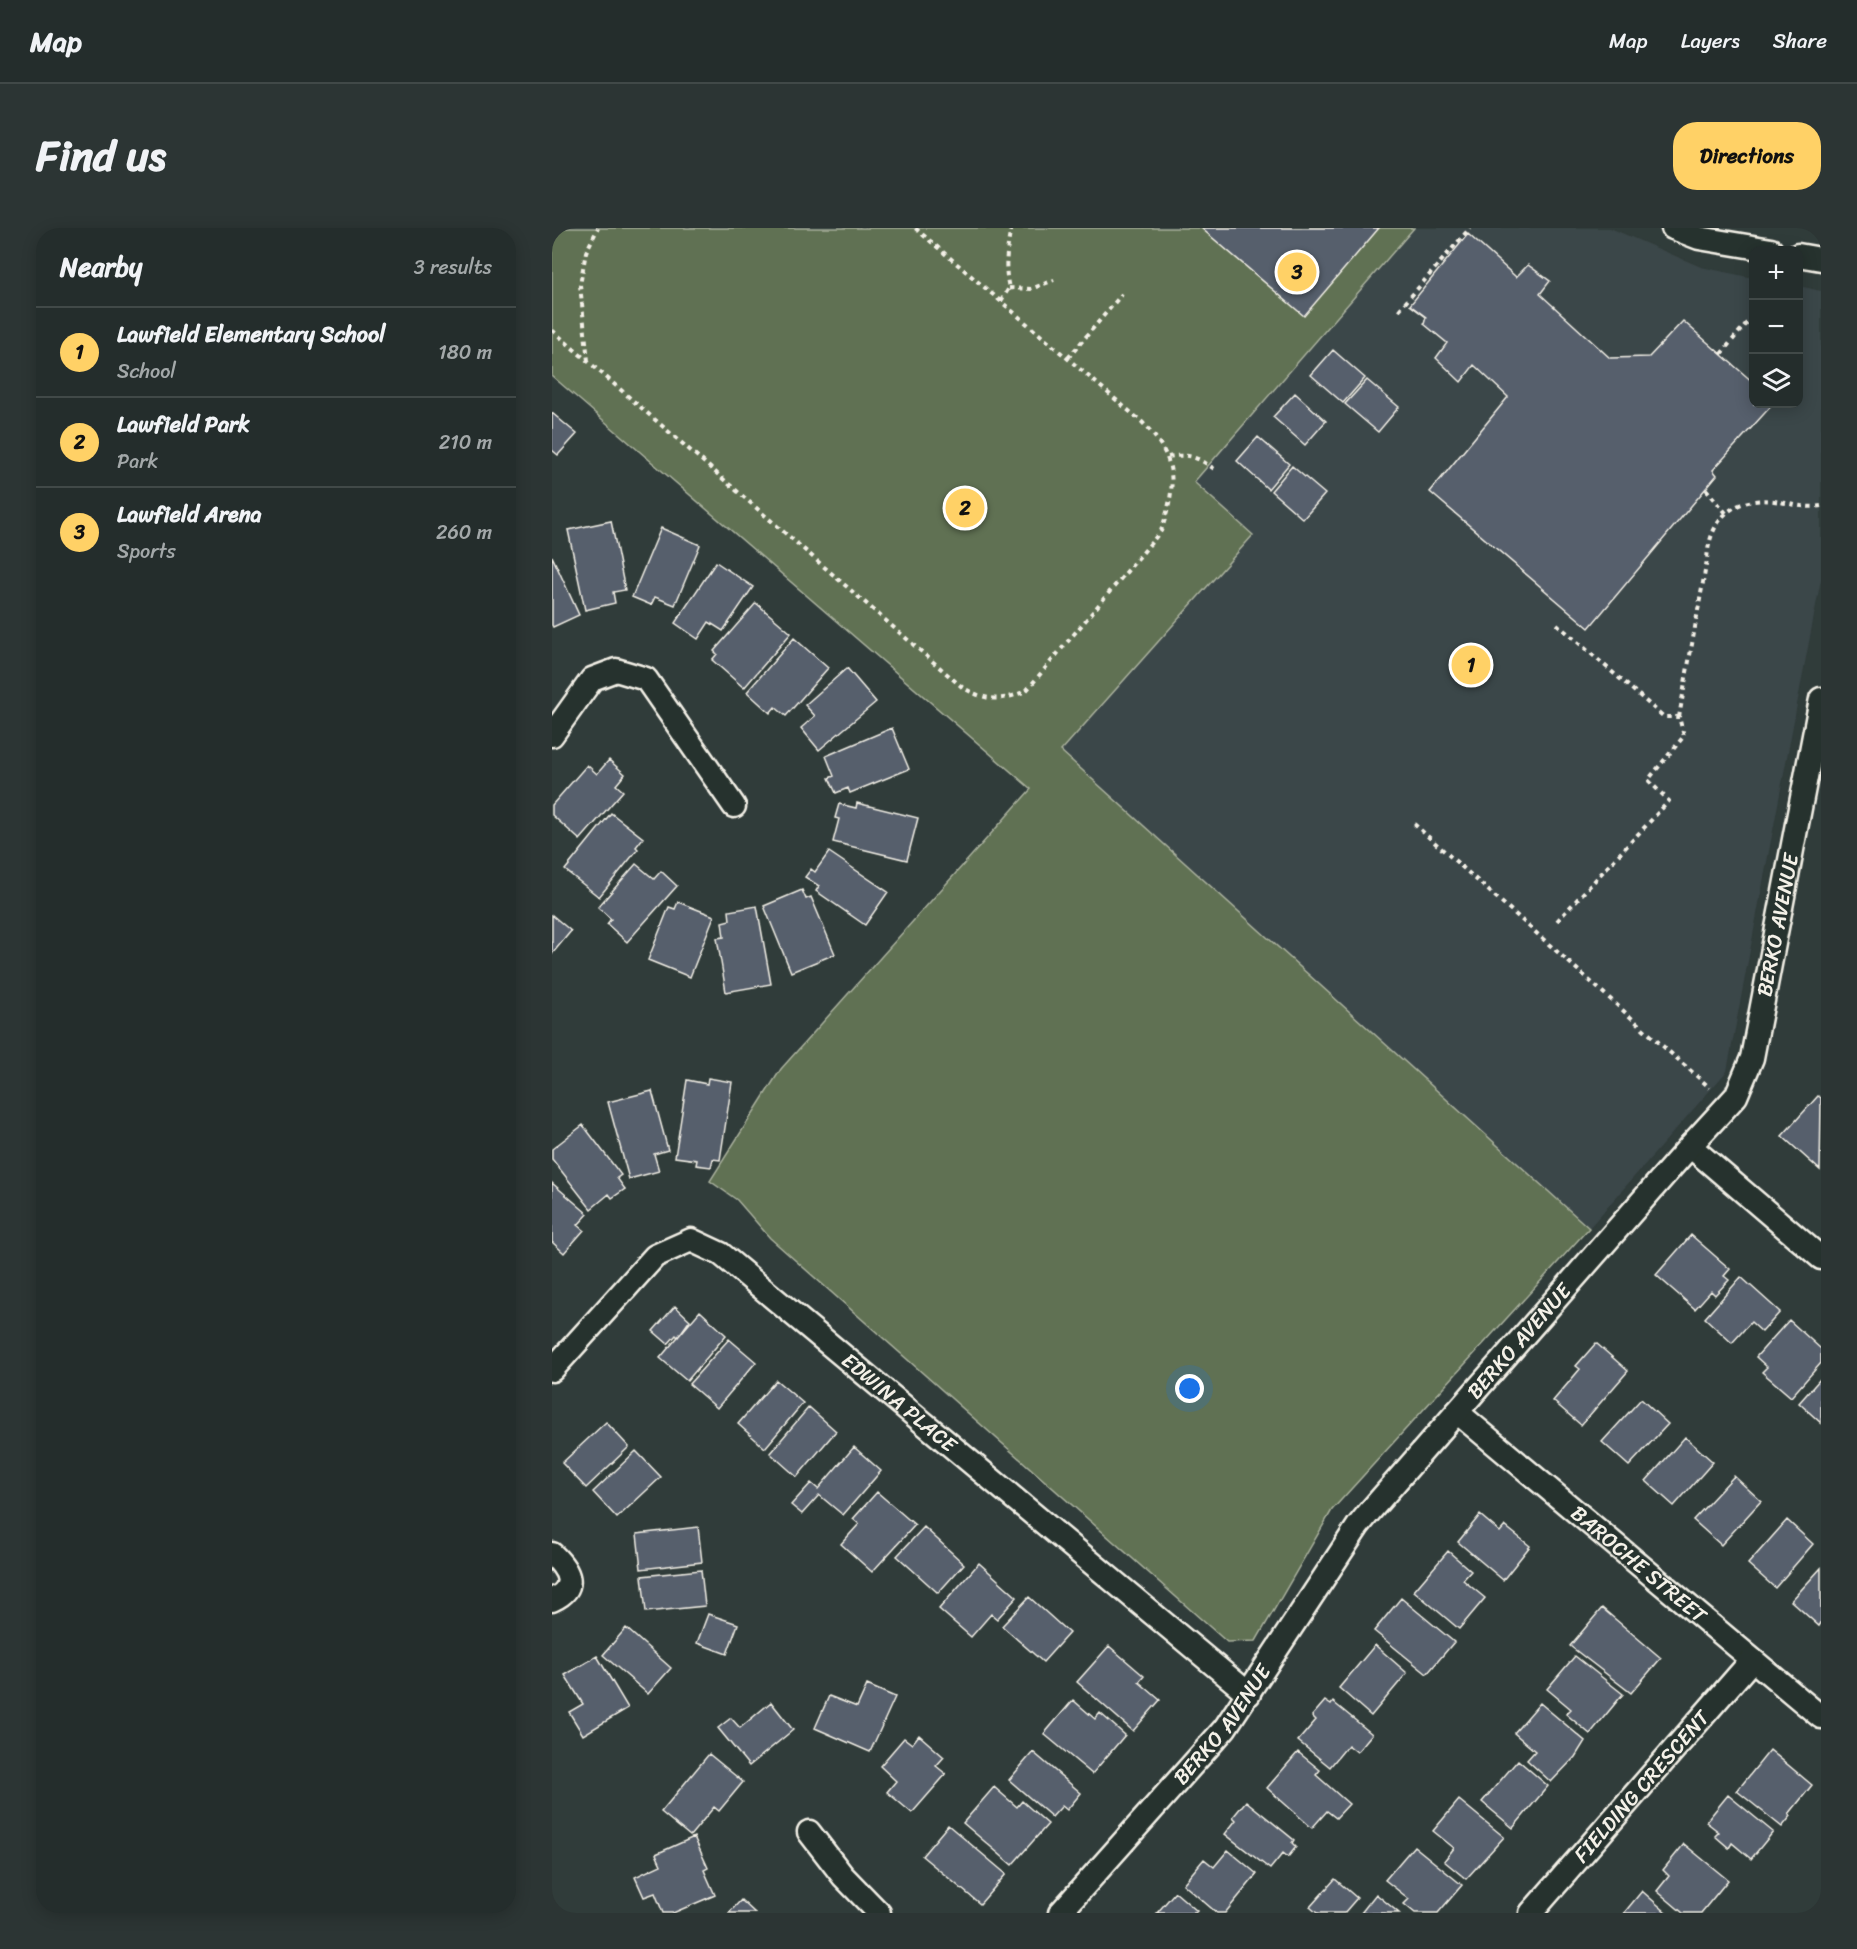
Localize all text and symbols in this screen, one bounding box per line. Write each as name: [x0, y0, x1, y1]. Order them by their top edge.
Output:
text: Map: [30, 17, 82, 66]
text: Map: [1609, 22, 1648, 60]
text: Layers: [1681, 22, 1740, 60]
text: Share: [1773, 22, 1827, 60]
text: Find us: [36, 119, 166, 193]
button: Directions: [1673, 122, 1821, 190]
text: Nearby: [60, 244, 142, 290]
map controls: [1749, 246, 1803, 408]
button: +: [1749, 246, 1803, 300]
text: 3 results: [414, 250, 492, 285]
pin: 3: [1278, 250, 1316, 294]
button: −: [1749, 300, 1803, 354]
text: Lawfield Elementary School: [117, 315, 385, 354]
text: 1: [75, 335, 84, 370]
text: 180 m: [438, 335, 492, 370]
text: School: [117, 354, 176, 389]
button: layers: [1749, 354, 1803, 408]
text: Lawfield Park: [117, 405, 250, 444]
text: 2: [74, 425, 85, 460]
text: 210 m: [439, 425, 492, 460]
text: Park: [117, 444, 158, 479]
pin: 2: [946, 486, 984, 530]
text: Lawfield Arena: [117, 495, 262, 534]
text: 3: [74, 515, 85, 550]
text: 260 m: [436, 515, 492, 550]
text: Sports: [117, 534, 176, 569]
pin: 1: [1452, 642, 1490, 688]
street label: BERKO AVENUE: [1745, 849, 1810, 1000]
street label: BERKO AVENUE: [1457, 1273, 1582, 1408]
street label: EDWINA PLACE: [833, 1343, 967, 1463]
your location: [1175, 1374, 1204, 1403]
street label: BAROCHE STREET: [1562, 1495, 1717, 1634]
street label: BERKO AVENUE: [1163, 1655, 1282, 1794]
street label: FIELDING CRESCENT: [1564, 1700, 1721, 1872]

